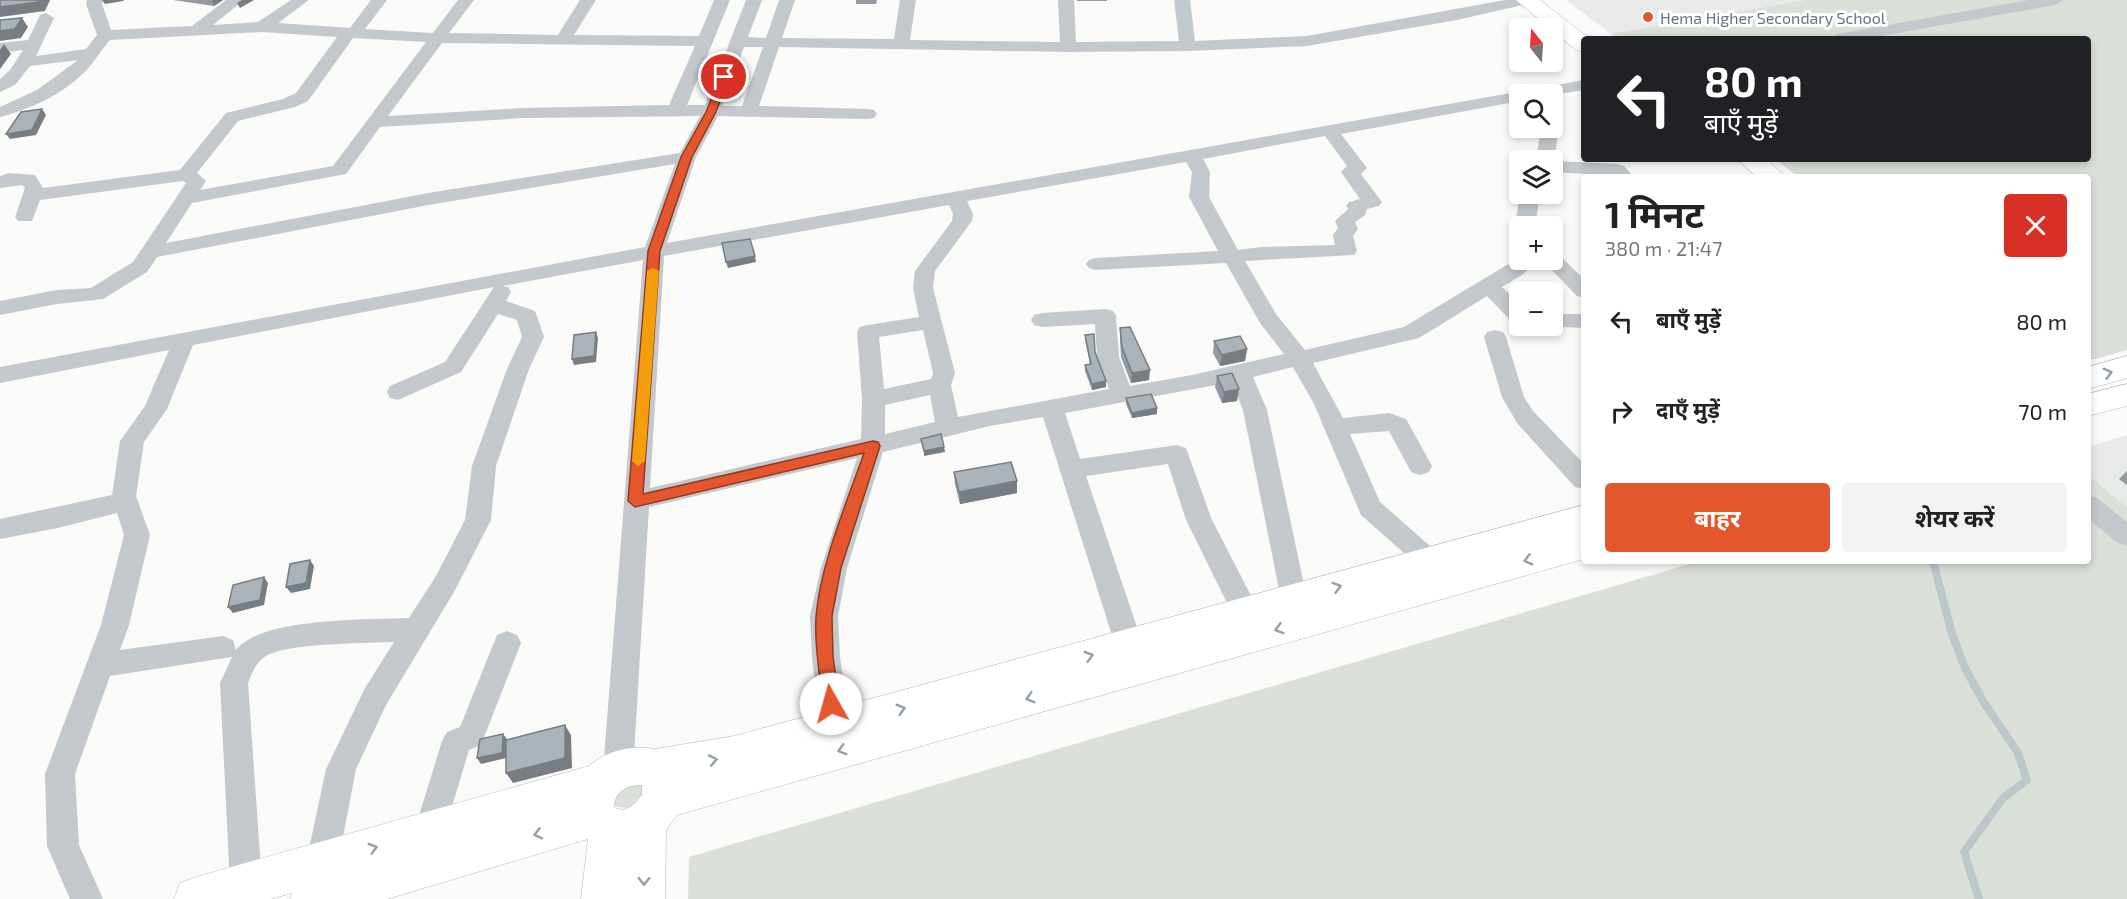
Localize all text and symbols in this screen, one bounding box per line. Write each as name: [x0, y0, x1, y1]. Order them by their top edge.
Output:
place label: Hema Higher Secondary School: [1660, 8, 1886, 27]
marker: Hema Higher Secondary School: [1641, 10, 1655, 24]
north arrow: [1509, 18, 1563, 72]
map controls: [1509, 18, 1563, 336]
pin: [698, 51, 749, 102]
text: 80 m: [1704, 55, 1803, 105]
icon: arrive: [707, 60, 740, 93]
icon: left: [1605, 60, 1683, 138]
button: search: [1509, 84, 1563, 138]
text: बाएँ मुड़ें: [1704, 106, 1778, 138]
button: layers: [1509, 150, 1563, 204]
text: 1 मिनट: [1605, 192, 1704, 235]
button: close: [2004, 194, 2067, 257]
button: +: [1509, 216, 1563, 270]
text: 380 m · 21:47: [1605, 236, 1722, 260]
button: −: [1509, 282, 1563, 336]
icon: left: [1605, 305, 1638, 338]
text: बाएँ मुड़ें: [1656, 306, 1721, 332]
text: 80 m: [2016, 308, 2067, 334]
one-way arrow: [2102, 368, 2112, 380]
icon: right: [1605, 395, 1638, 428]
text: दाएँ मुड़ें: [1656, 396, 1720, 422]
text: 70 m: [2018, 398, 2067, 424]
button: बाहर: [1605, 483, 1830, 552]
button: शेयर करें: [1842, 483, 2067, 552]
one-way arrow: [1523, 553, 1533, 565]
one-way arrow: [1331, 582, 1342, 594]
one-way arrow: [1274, 622, 1285, 634]
one-way arrow: [1084, 651, 1094, 664]
position arrow: [799, 672, 863, 736]
one-way arrow: [1025, 691, 1036, 703]
one-way arrow: [895, 704, 906, 716]
one-way arrow: [838, 743, 848, 755]
one-way arrow: [707, 754, 717, 767]
one-way arrow: [533, 827, 544, 839]
one-way arrow: [368, 843, 378, 856]
one-way arrow: [638, 876, 650, 885]

